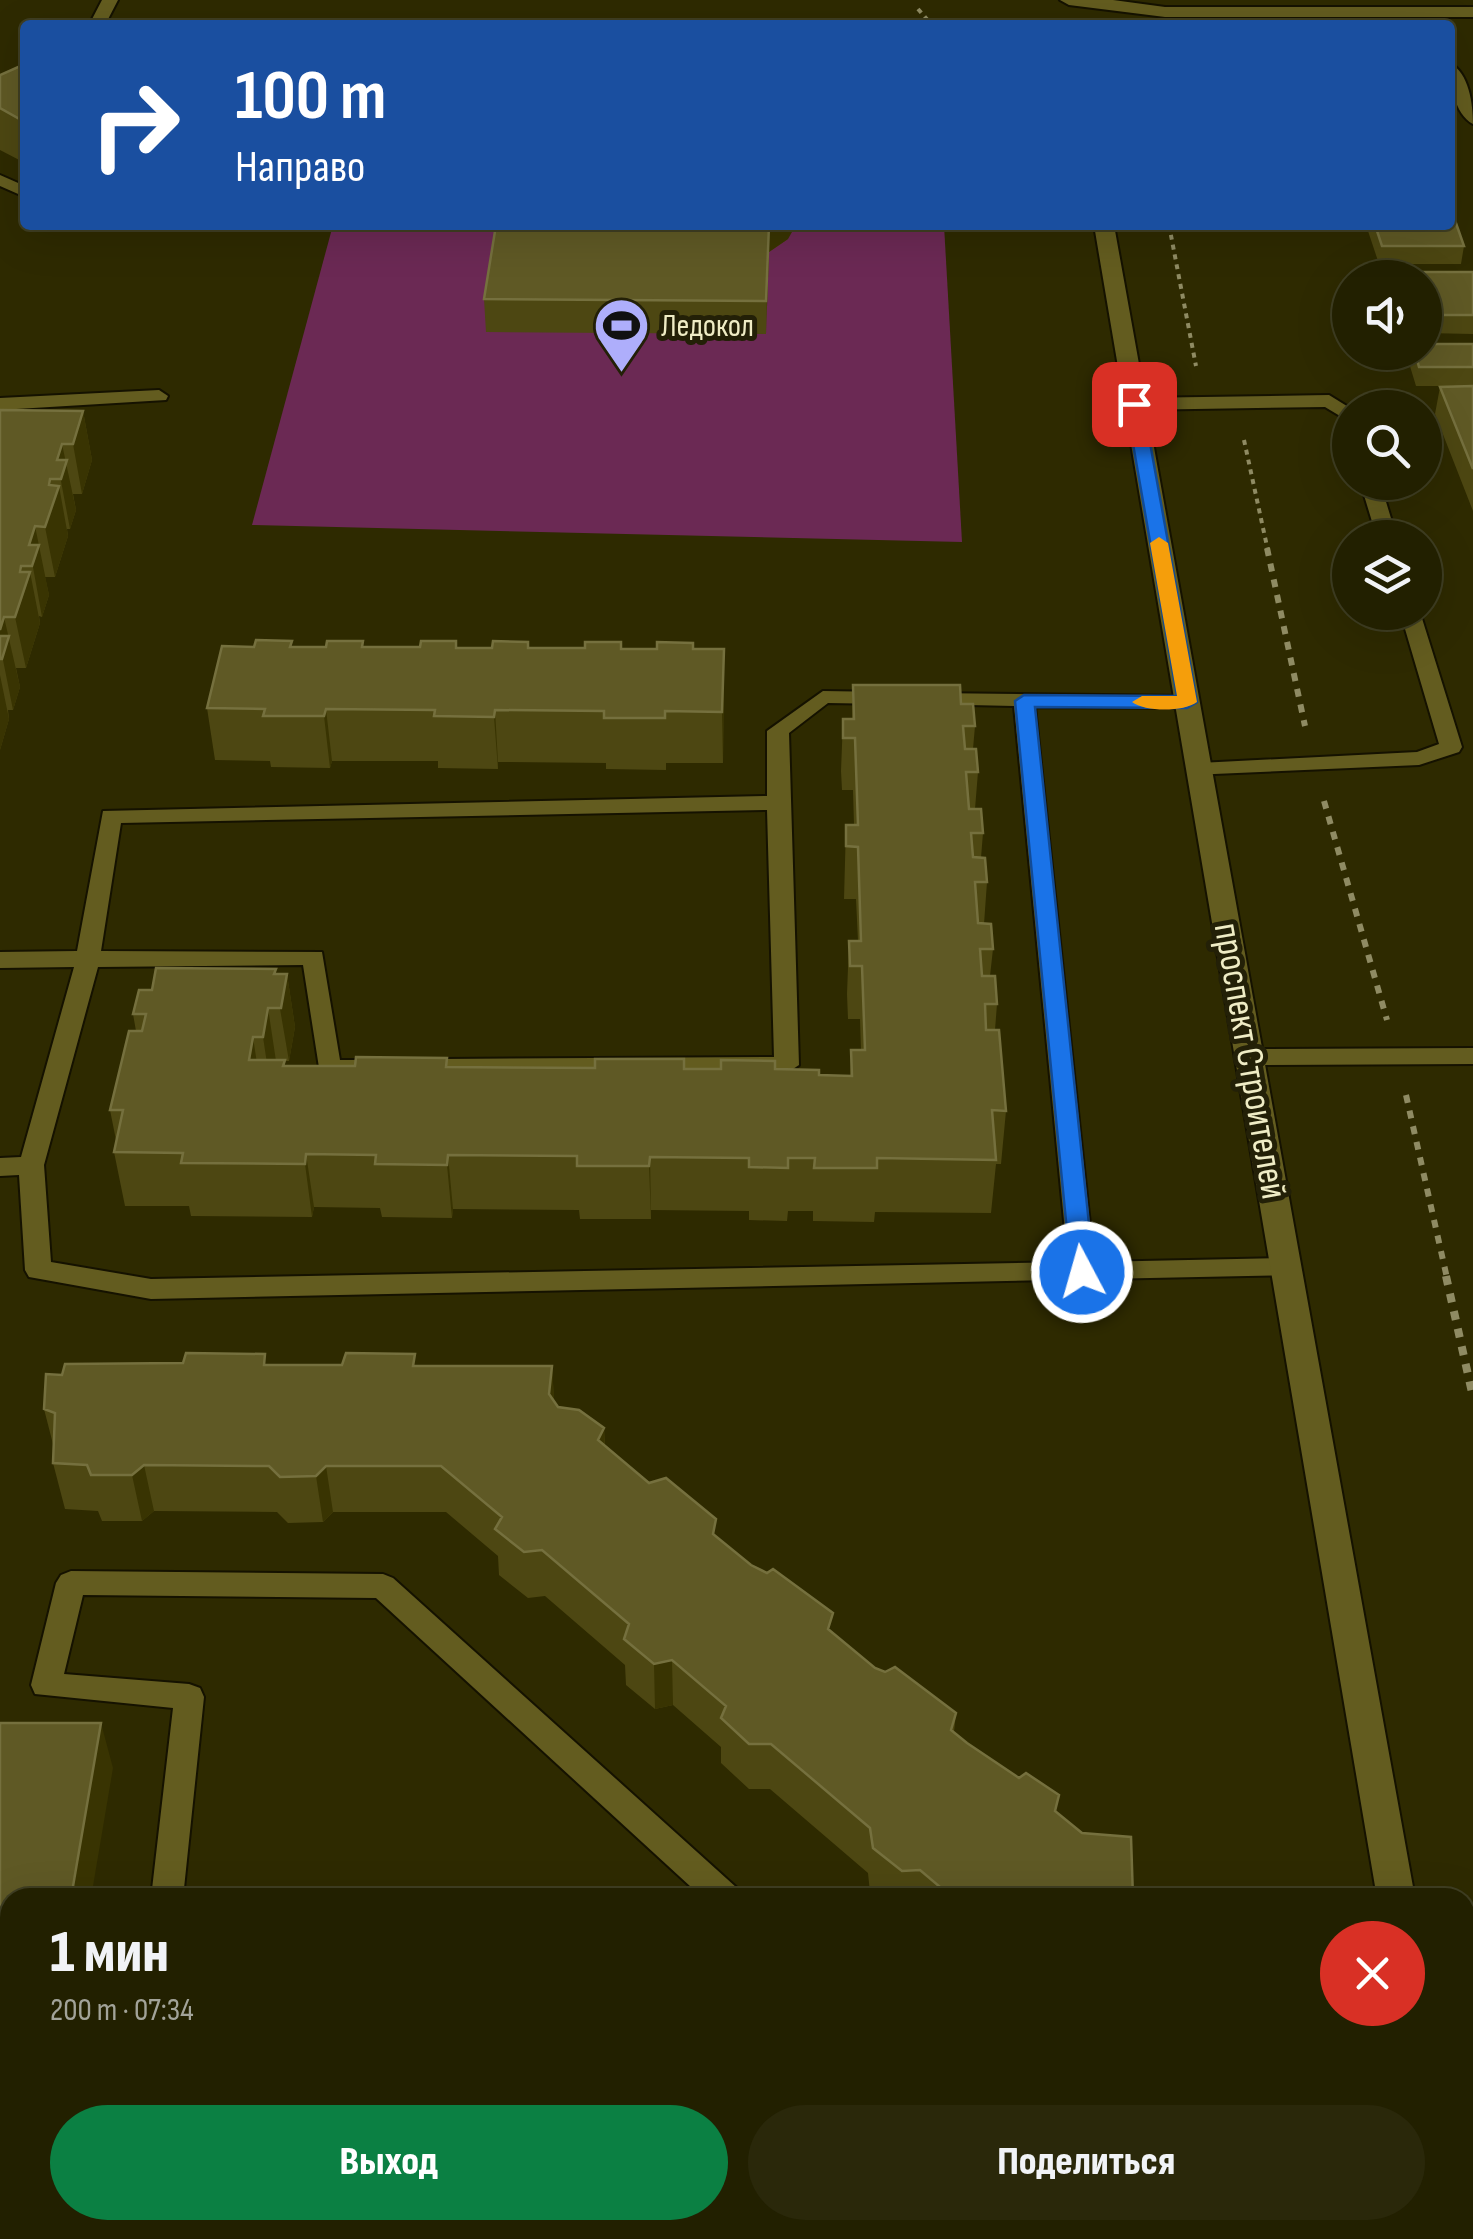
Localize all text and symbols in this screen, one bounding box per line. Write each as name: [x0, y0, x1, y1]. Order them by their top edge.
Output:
text: 100 m: [235, 55, 386, 139]
icon: right: [70, 60, 200, 190]
text: Направо: [235, 140, 365, 195]
map controls: [1332, 260, 1442, 630]
button: sound: [1332, 260, 1442, 370]
sports icon: Ледокол: [592, 296, 652, 375]
place label: Ледокол: [661, 307, 754, 346]
pin: [1092, 362, 1177, 447]
icon: arrive: [1107, 377, 1162, 432]
button: search: [1332, 390, 1442, 500]
button: layers: [1332, 520, 1442, 630]
street label: проспект Строителей: [1204, 919, 1296, 1203]
position arrow: [1030, 1220, 1134, 1324]
text: 1 мин: [50, 1917, 169, 1989]
button: close: [1320, 1921, 1425, 2026]
text: 200 m · 07:34: [50, 1991, 194, 2030]
button: Выход: [50, 2105, 728, 2220]
button: Поделиться: [748, 2105, 1425, 2220]

